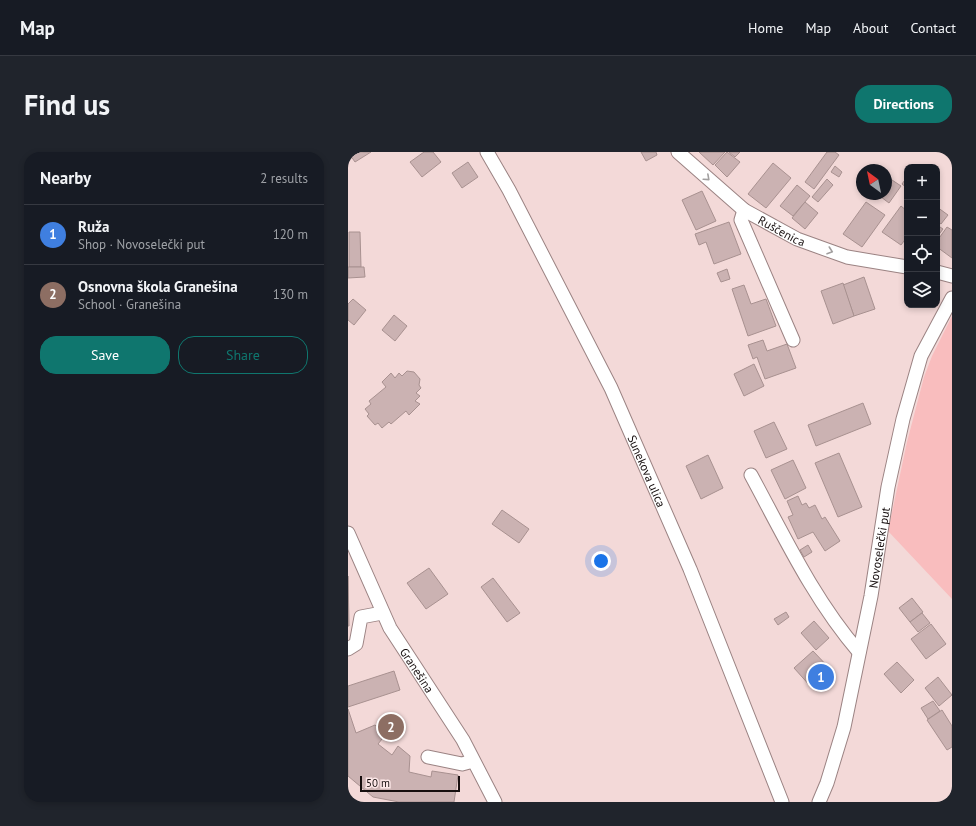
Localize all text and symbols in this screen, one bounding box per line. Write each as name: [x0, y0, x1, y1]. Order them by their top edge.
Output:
text: Map: [20, 16, 55, 40]
text: Home: [748, 19, 783, 37]
text: Map: [805, 19, 831, 37]
text: About: [853, 19, 889, 37]
text: Contact: [911, 19, 956, 37]
button: Directions: [855, 85, 952, 123]
text: Find us: [24, 86, 110, 123]
north arrow: [856, 164, 892, 200]
map controls: [904, 164, 940, 308]
button: +: [904, 164, 940, 200]
text: Nearby: [40, 167, 91, 189]
text: 2 results: [260, 170, 308, 187]
one-way arrow: [703, 173, 710, 180]
button: −: [904, 200, 940, 236]
street label: Ruščenica: [756, 212, 807, 249]
text: Ruža: [78, 217, 109, 236]
text: 1: [49, 226, 57, 243]
text: 120 m: [273, 226, 308, 243]
text: Shop · Novoselečki put: [78, 236, 205, 253]
button: locate: [904, 236, 940, 272]
one-way arrow: [826, 246, 833, 255]
button: layers: [904, 272, 940, 308]
text: Osnovna škola Granešina: [78, 277, 238, 296]
text: 2: [49, 286, 57, 303]
text: 130 m: [273, 286, 308, 303]
text: School · Granešina: [78, 296, 181, 313]
button: Save: [40, 336, 170, 374]
button: Share: [178, 336, 308, 374]
street label: Sunekova ulica: [625, 433, 669, 509]
street label: Novoselečki put: [865, 506, 892, 589]
your location: [591, 551, 611, 571]
street label: Granešina: [397, 645, 438, 695]
pin: 1: [808, 662, 834, 692]
pin: 2: [378, 712, 404, 742]
scale bar: [360, 774, 460, 793]
text: 50 m: [366, 776, 390, 790]

